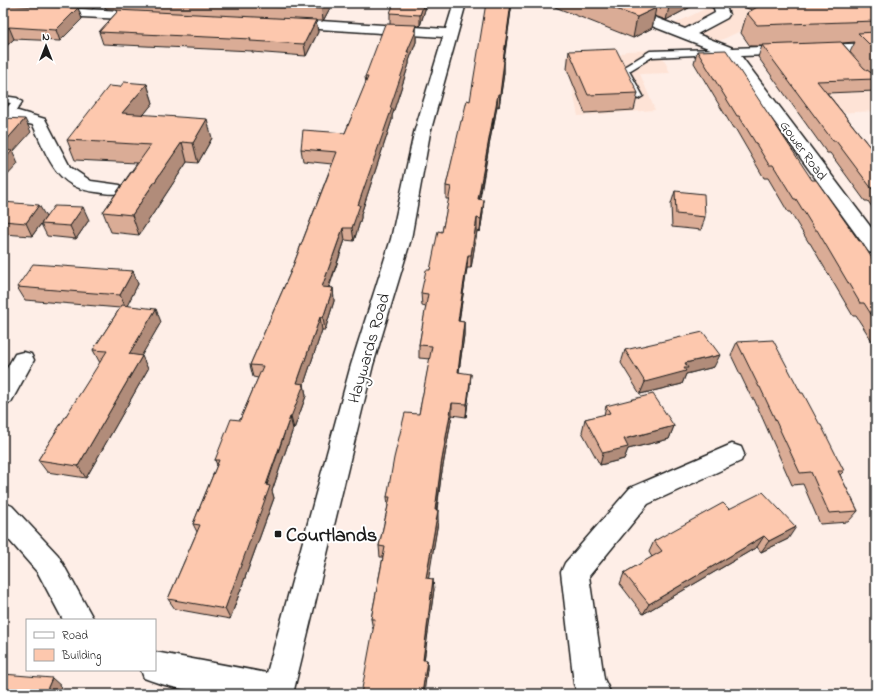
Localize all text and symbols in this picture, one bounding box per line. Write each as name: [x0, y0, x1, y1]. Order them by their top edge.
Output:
north arrow: [26, 26, 66, 66]
text: N: [42, 29, 50, 45]
street label: Gower Road: [774, 116, 832, 185]
street label: Haywards Road: [342, 290, 398, 407]
place label: Courtlands: [286, 522, 377, 551]
marker: Courtlands: [273, 529, 283, 539]
legend: [26, 619, 156, 671]
text: Road: [62, 627, 88, 645]
text: Building: [61, 647, 101, 666]

